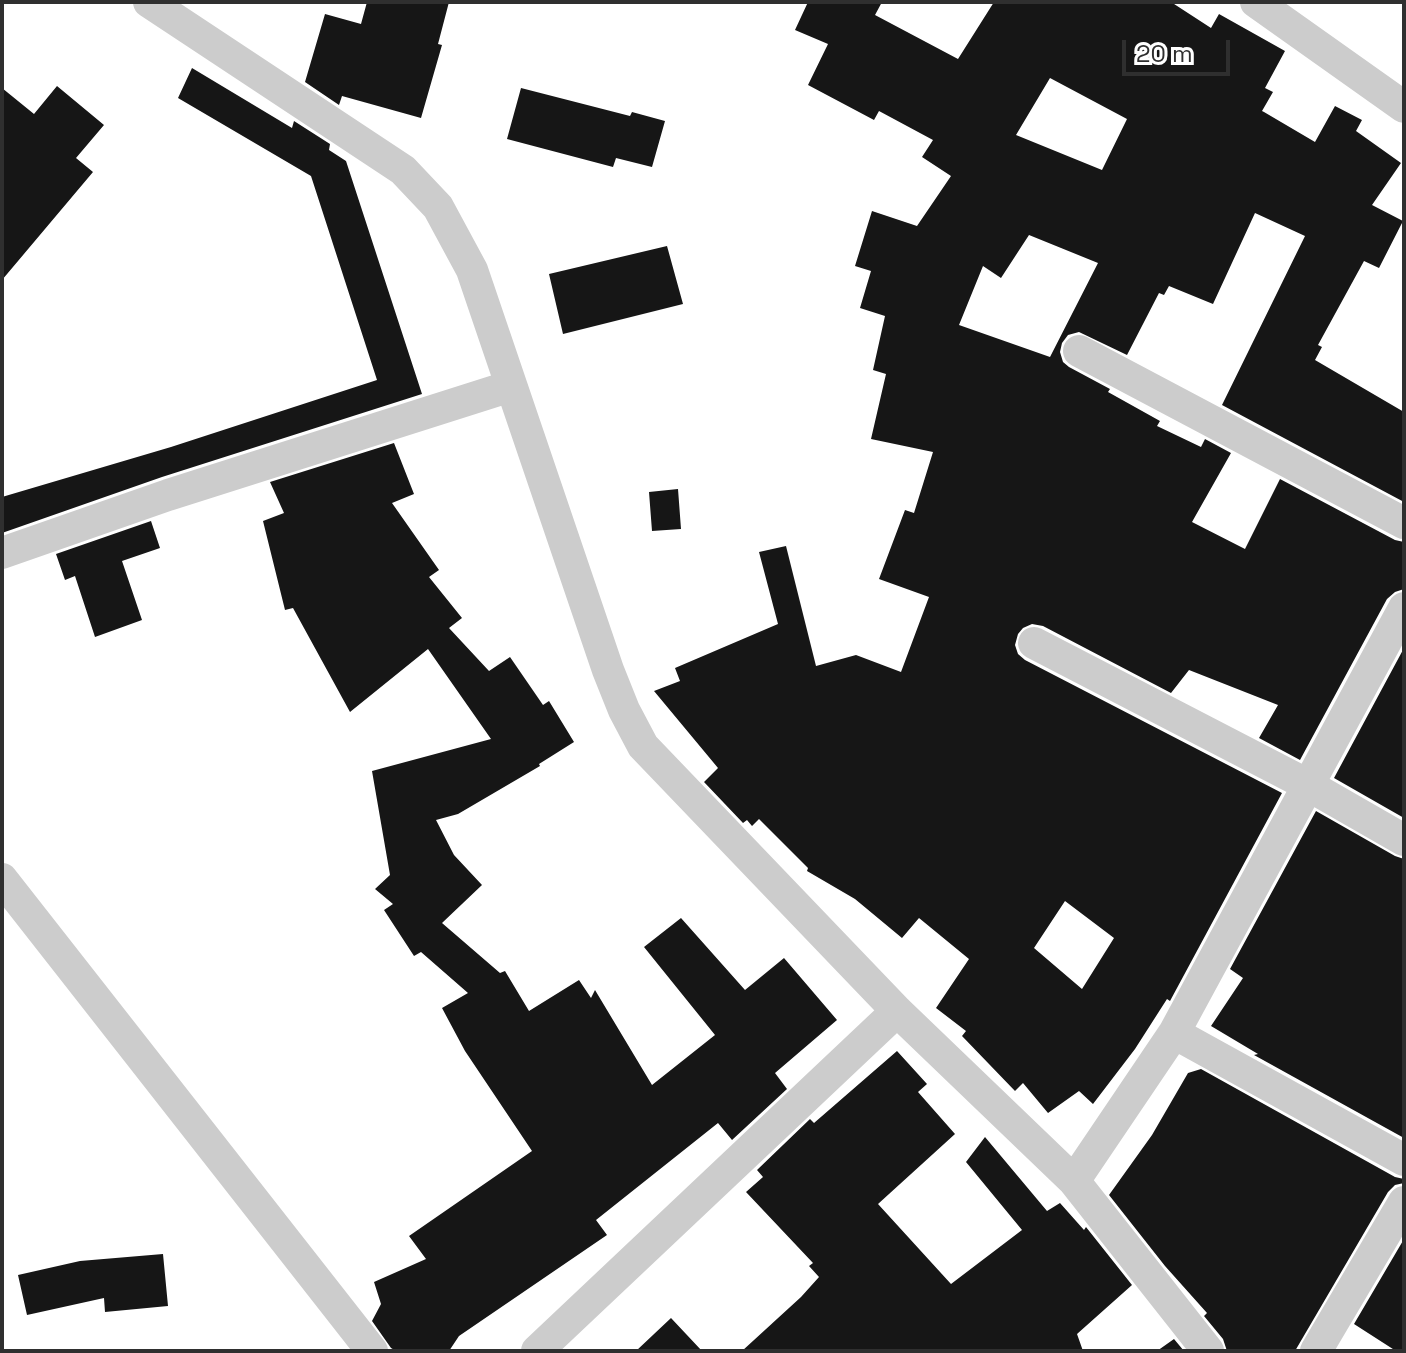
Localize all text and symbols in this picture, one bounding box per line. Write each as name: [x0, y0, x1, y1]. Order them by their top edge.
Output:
scale bar: [1126, 24, 1234, 74]
text: 20 m: [1136, 38, 1193, 69]

